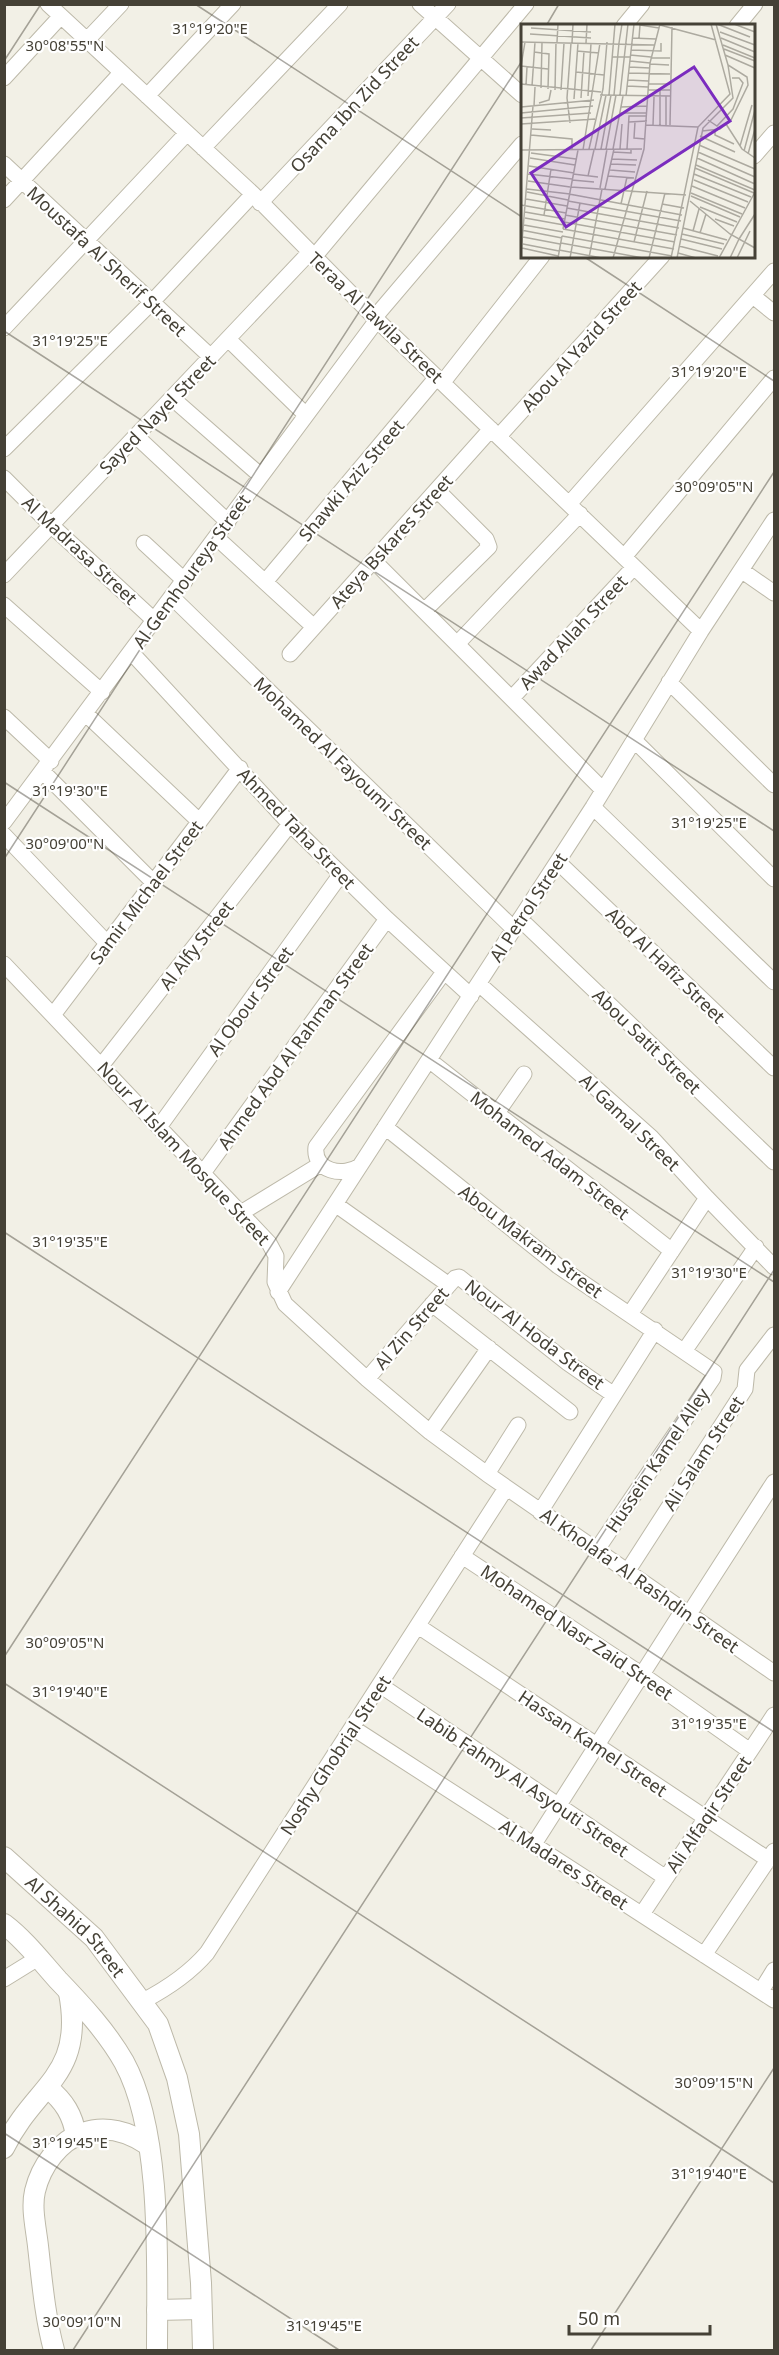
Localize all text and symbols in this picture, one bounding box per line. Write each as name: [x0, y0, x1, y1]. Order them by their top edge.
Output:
text: 31°19'20"E: [172, 18, 248, 38]
inset map: [521, 24, 755, 258]
street label: Osama Ibn Zid Street: [284, 30, 424, 177]
text: 30°08'55"N: [26, 35, 104, 55]
street label: Moustafa Al Sherif Street: [22, 181, 192, 342]
street label: Teraa Al Tawila Street: [303, 246, 449, 388]
street label: Abou Al Yazid Street: [516, 275, 647, 417]
text: 31°19'25"E: [32, 330, 108, 350]
street label: Sayed Nayel Street: [94, 349, 221, 479]
text: 31°19'20"E: [671, 361, 747, 381]
street label: Shawki Aziz Street: [293, 414, 409, 546]
street label: Ateya Bskares Street: [324, 468, 458, 613]
text: 30°09'05"N: [675, 476, 753, 496]
street label: Al Gemhoureya Street: [127, 489, 255, 653]
street label: Al Madrasa Street: [17, 490, 143, 610]
street label: Awad Allah Street: [514, 569, 633, 694]
street label: Mohamed Al Fayoumi Street: [249, 671, 438, 855]
street label: Ahmed Taha Street: [233, 762, 362, 894]
text: 31°19'30"E: [32, 780, 108, 800]
text: 31°19'25"E: [671, 812, 747, 832]
street label: Samir Michael Street: [84, 815, 208, 969]
text: 30°09'00"N: [26, 833, 104, 853]
street label: Al Petrol Street: [484, 847, 573, 966]
street label: Al Alfy Street: [154, 895, 239, 995]
street label: Abd Al Hafiz Street: [601, 902, 731, 1028]
street label: Ahmed Abd Al Rahman Street: [212, 937, 378, 1154]
street label: Al Obour Street: [202, 941, 298, 1061]
street label: Abou Satit Street: [588, 983, 707, 1099]
street label: Nour Al Islam Mosque Street: [92, 1056, 276, 1250]
street label: Al Gamal Street: [575, 1068, 686, 1176]
street label: Mohamed Adam Street: [466, 1085, 635, 1225]
street label: Abou Makram Street: [454, 1179, 608, 1303]
text: 31°19'35"E: [32, 1231, 108, 1251]
text: 31°19'30"E: [671, 1262, 747, 1282]
street label: Nour Al Hoda Street: [460, 1274, 610, 1395]
street label: Al Zin Street: [369, 1281, 454, 1374]
street label: Hussein Kamel Alley: [600, 1382, 715, 1537]
street label: Ali Salam Street: [657, 1391, 749, 1515]
street label: Al Kholafa' Al Rashdin Street: [536, 1502, 744, 1658]
street label: Mohamed Nasr Zaid Street: [476, 1559, 678, 1706]
text: 30°09'05"N: [26, 1632, 104, 1652]
street label: Noshy Ghobrial Street: [274, 1670, 396, 1840]
text: 31°19'40"E: [32, 1681, 108, 1701]
street label: Hassan Kamel Street: [514, 1684, 672, 1802]
street label: Labib Fahmy Al Asyouti Street: [412, 1702, 634, 1862]
text: 31°19'35"E: [671, 1713, 747, 1733]
street label: Ali Alfaqir Street: [660, 1751, 756, 1877]
street label: Al Madares Street: [495, 1813, 634, 1915]
street label: Al Shahid Street: [21, 1870, 131, 1982]
text: 30°09'15"N: [675, 2072, 753, 2092]
text: 31°19'45"E: [32, 2132, 108, 2152]
text: 31°19'40"E: [671, 2163, 747, 2183]
scale bar: [569, 2298, 710, 2336]
text: 50 m: [578, 2306, 620, 2330]
text: 30°09'10"N: [43, 2311, 121, 2331]
text: 31°19'45"E: [286, 2315, 362, 2335]

